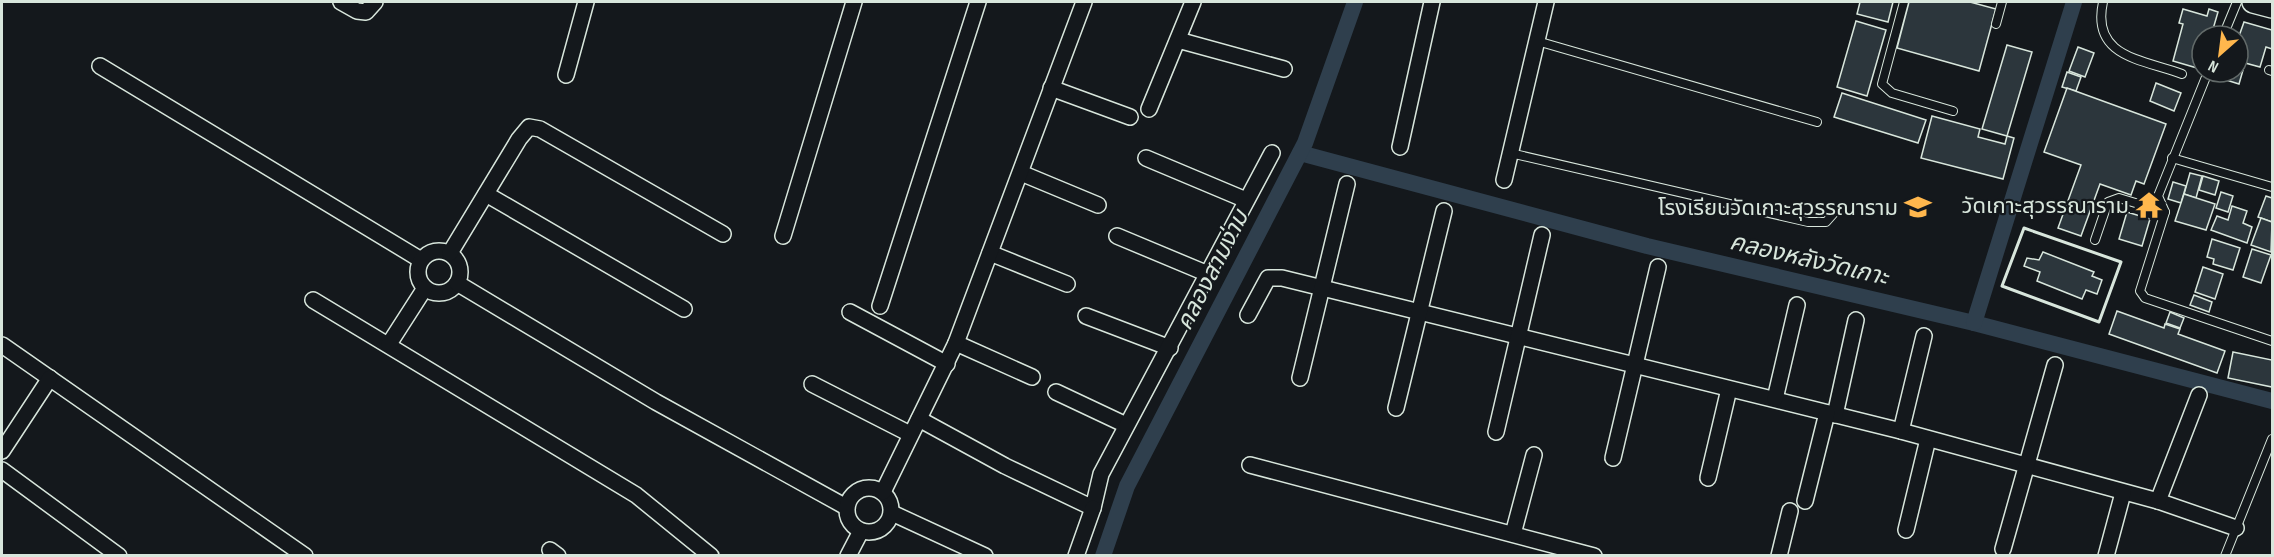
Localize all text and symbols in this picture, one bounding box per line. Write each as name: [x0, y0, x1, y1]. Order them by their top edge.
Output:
north arrow: [2190, 24, 2250, 84]
text: N: [2205, 56, 2222, 76]
temple icon: วัดเกาะสุวรรณาราม: [2134, 190, 2164, 220]
school or university icon: โรงเรียนวัดเกาะสุวรรณาราม: [1903, 192, 1933, 222]
place label: วัดเกาะสุวรรณาราม: [1962, 193, 2129, 220]
place label: โรงเรียนวัดเกาะสุวรรณาราม: [1658, 195, 1898, 222]
water label: คลองสามง่าม: [1170, 203, 1256, 335]
water label: คลองหลังวัดเกาะ: [1727, 227, 1893, 292]

